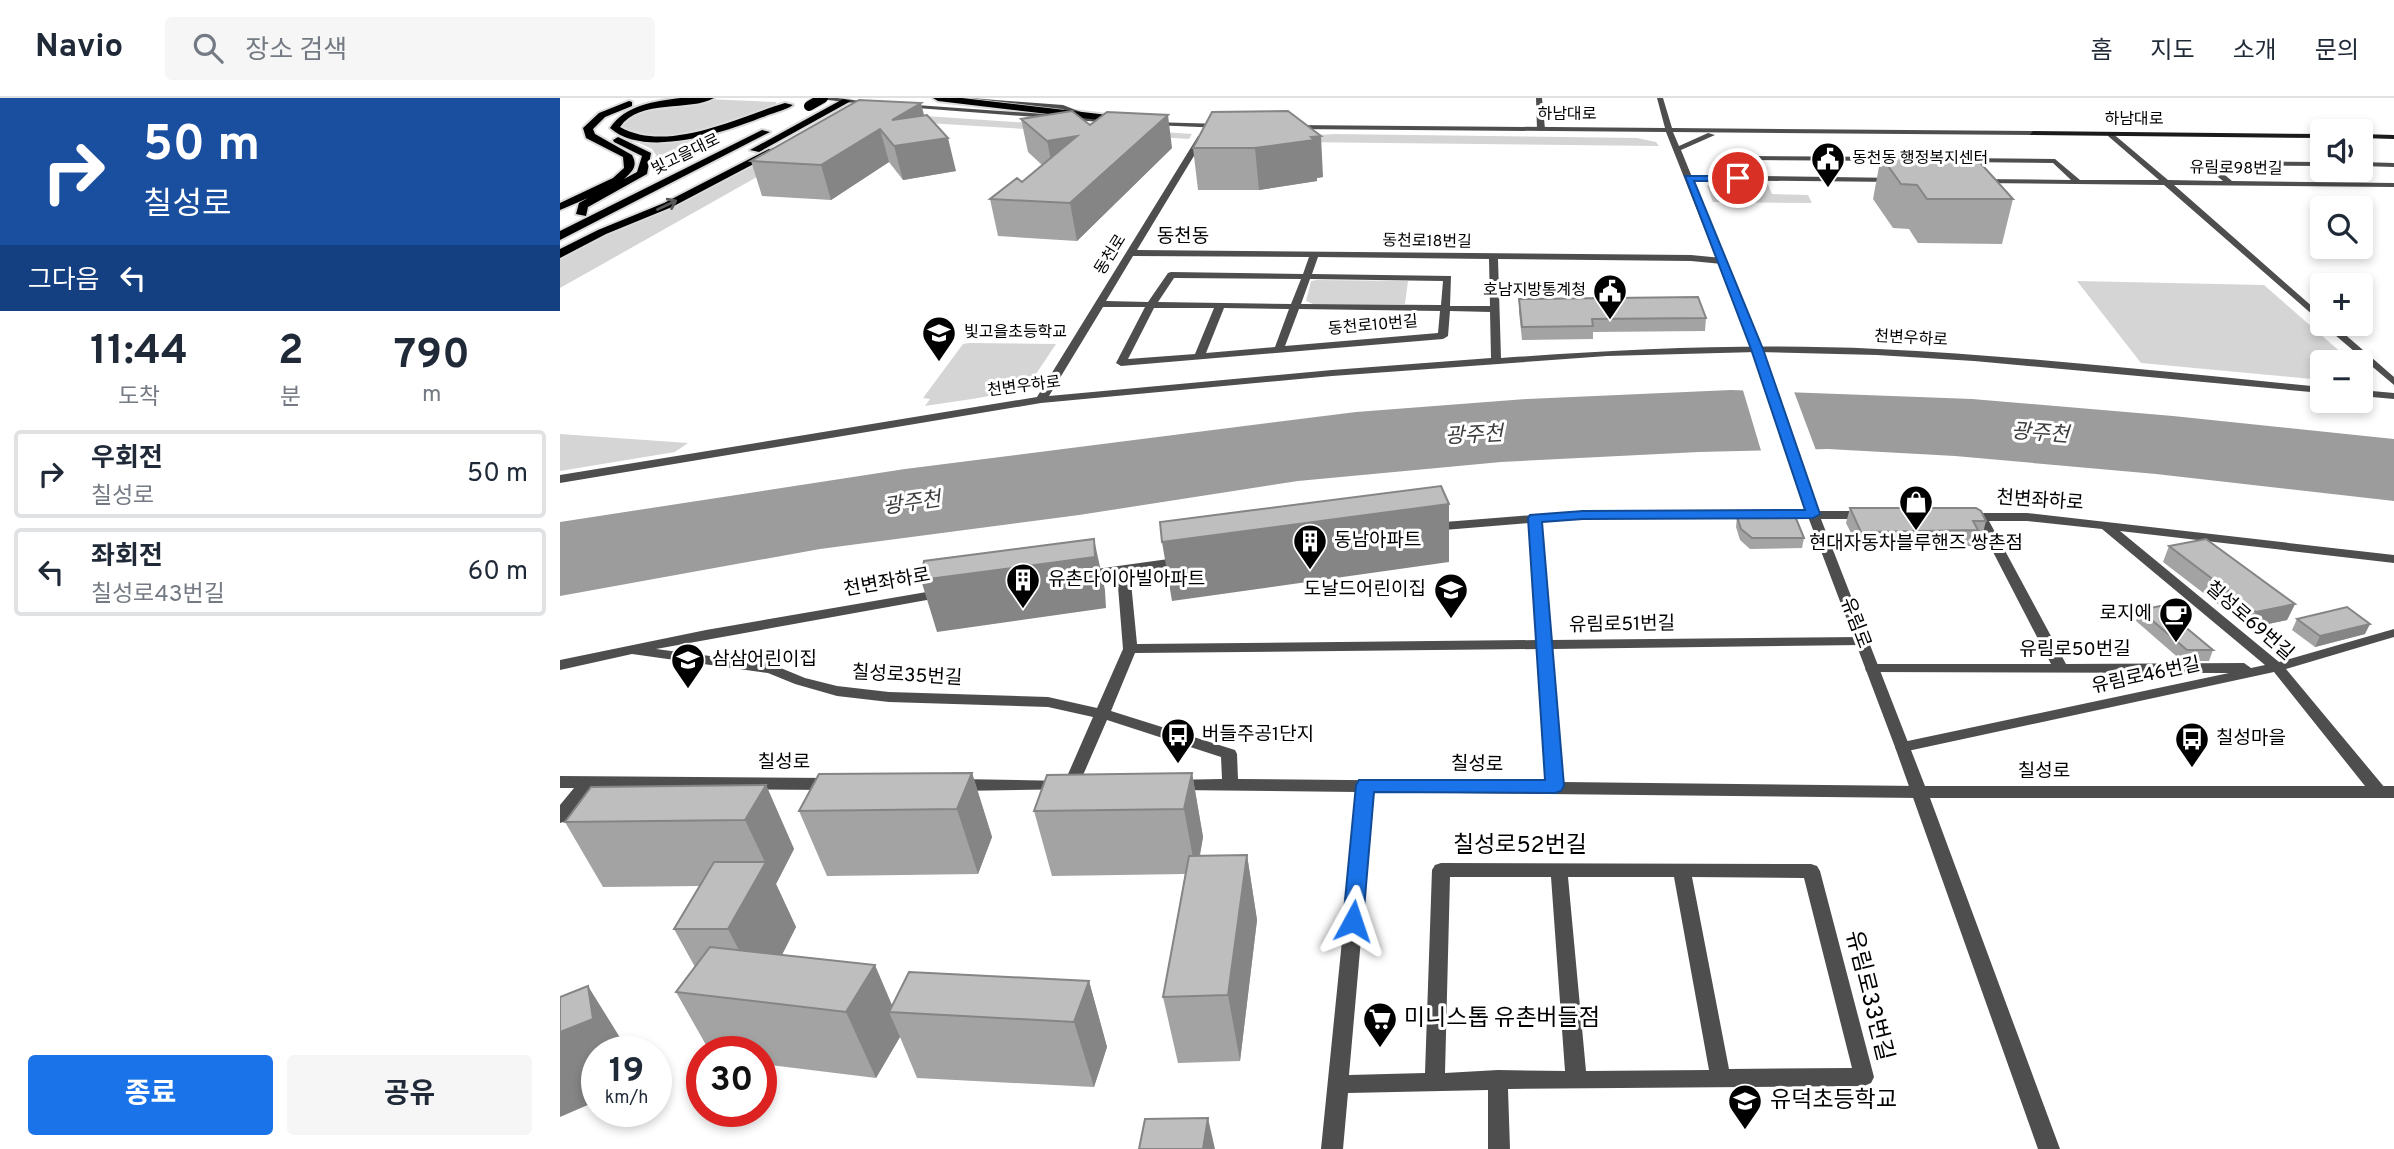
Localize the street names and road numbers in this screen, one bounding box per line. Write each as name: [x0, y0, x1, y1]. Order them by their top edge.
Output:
street label: 하남대로: [1538, 105, 1597, 125]
street label: 하남대로: [2105, 110, 2164, 130]
street label: 빛고을대로: [649, 130, 724, 180]
street label: 유림로98번길: [2189, 158, 2283, 180]
street label: 동천로: [1091, 231, 1131, 279]
street label: 동천로18번길: [1382, 231, 1472, 253]
street label: 동천로10번길: [1327, 312, 1419, 340]
street label: 천변우하로: [1874, 327, 1949, 351]
street label: 천변우하로: [986, 373, 1062, 401]
street label: 천변좌하로: [1996, 486, 2084, 516]
street label: 천변좌하로: [842, 564, 932, 602]
street label: 칠성로69번길: [2200, 576, 2298, 666]
street label: 유림로: [1834, 594, 1876, 652]
street label: 유림로51번길: [1569, 612, 1675, 638]
street label: 유림로50번길: [2019, 638, 2131, 662]
street label: 유림로46번길: [2089, 653, 2203, 699]
street label: 칠성로35번길: [851, 661, 963, 691]
street label: 칠성로: [758, 751, 810, 775]
street label: 칠성로: [1451, 753, 1503, 777]
street label: 칠성로: [2018, 760, 2070, 784]
street label: 칠성로52번길: [1453, 832, 1587, 861]
street label: 유림로33번길: [1838, 928, 1898, 1064]

